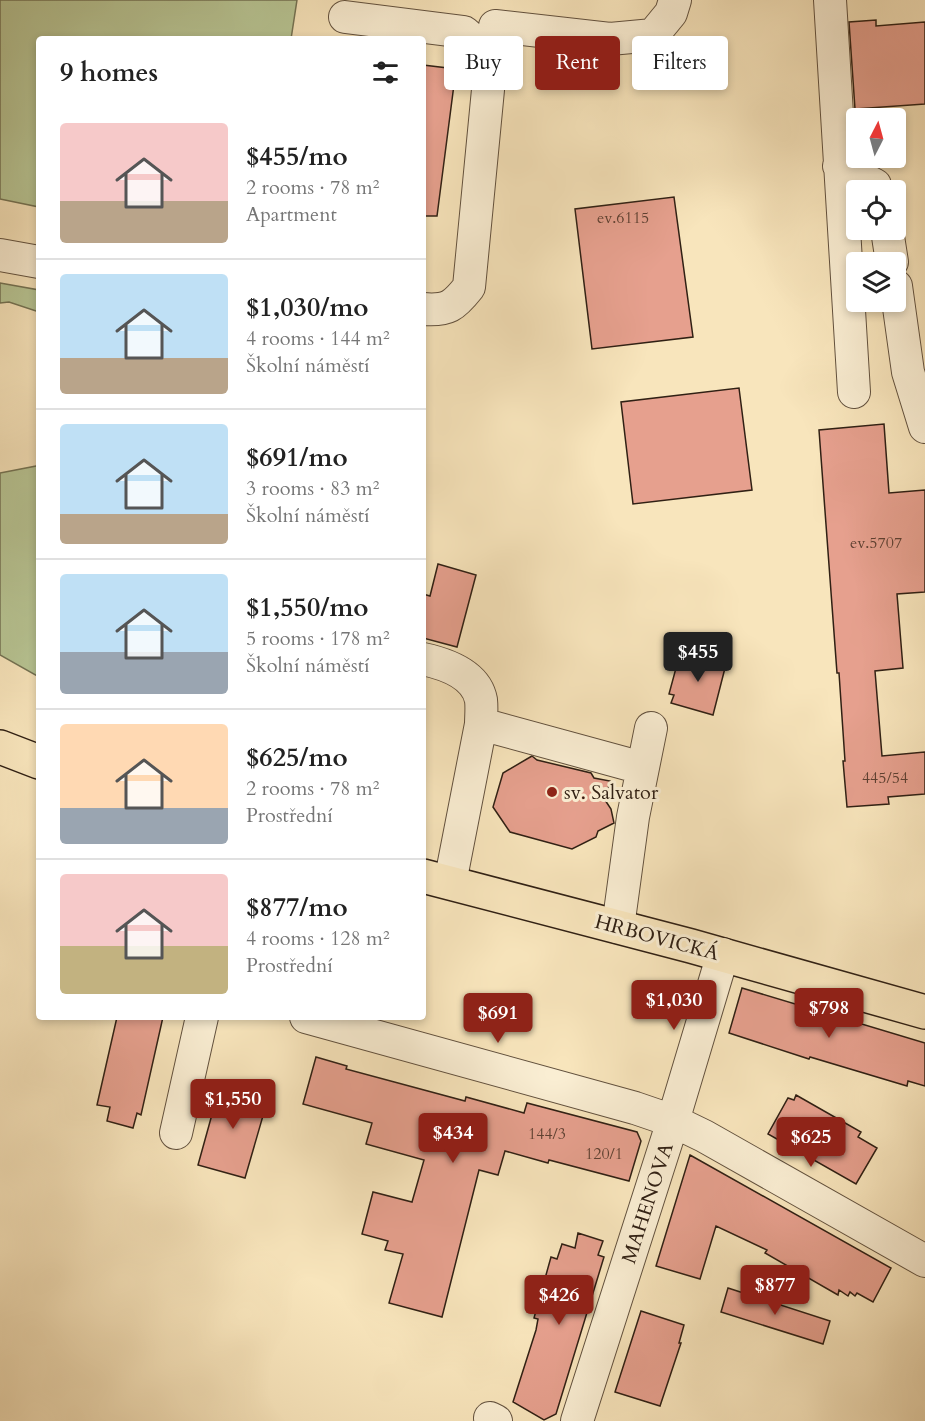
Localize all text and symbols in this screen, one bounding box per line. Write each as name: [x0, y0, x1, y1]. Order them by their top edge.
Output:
chip: Buy: [444, 36, 523, 90]
chip: Rent: [535, 36, 620, 90]
chip: Filters: [632, 36, 728, 90]
text: 9 homes: [60, 55, 158, 90]
icon: filters: [369, 56, 402, 89]
north arrow: [846, 108, 906, 168]
map controls: [846, 108, 906, 312]
text: $455/mo: [246, 139, 348, 174]
icon: home: [108, 147, 180, 219]
text: 2 rooms · 78 m²: [246, 174, 379, 201]
button: locate: [846, 180, 906, 240]
text: Apartment: [246, 201, 337, 228]
house number: ev.6115: [597, 207, 649, 229]
button: layers: [846, 252, 906, 312]
text: $1,030/mo: [246, 290, 369, 325]
icon: home: [108, 298, 180, 370]
text: 4 rooms · 144 m²: [246, 325, 390, 352]
text: Školní náměstí: [246, 352, 370, 379]
text: $691/mo: [246, 440, 348, 475]
icon: home: [108, 448, 180, 520]
text: 3 rooms · 83 m²: [246, 475, 379, 502]
text: Školní náměstí: [246, 502, 370, 529]
house number: ev.5707: [850, 532, 902, 554]
text: $1,550/mo: [246, 590, 369, 625]
icon: home: [108, 598, 180, 670]
text: 5 rooms · 178 m²: [246, 625, 390, 652]
pin: $455: [662, 632, 734, 683]
text: $455: [678, 638, 718, 665]
text: Školní náměstí: [246, 652, 370, 679]
text: $625/mo: [246, 740, 348, 775]
icon: home: [108, 748, 180, 820]
house number: 445/54: [862, 767, 908, 789]
text: 2 rooms · 78 m²: [246, 775, 379, 802]
place label: sv. Salvator: [564, 779, 659, 806]
marker: sv. Salvator: [545, 785, 559, 799]
text: Prostřední: [246, 802, 333, 829]
text: $877/mo: [246, 890, 348, 925]
icon: home: [108, 898, 180, 970]
street label: HRBOVICKÁ: [592, 908, 723, 967]
text: 4 rooms · 128 m²: [246, 925, 390, 952]
text: Prostřední: [246, 952, 333, 979]
pin: $1,030: [625, 980, 723, 1031]
text: $1,030: [645, 986, 703, 1013]
pin: $798: [793, 988, 865, 1039]
pin: $691: [462, 993, 534, 1044]
text: $798: [809, 994, 849, 1021]
text: $691: [478, 999, 518, 1026]
pin: $1,550: [184, 1079, 282, 1130]
text: $1,550: [204, 1085, 262, 1112]
pin: $434: [417, 1113, 489, 1164]
pin: $625: [775, 1117, 847, 1168]
text: $434: [433, 1119, 473, 1146]
house number: 144/3: [528, 1123, 566, 1145]
text: $625: [791, 1123, 831, 1150]
street label: MAHENOVA: [615, 1139, 680, 1267]
house number: 120/1: [585, 1143, 623, 1165]
pin: $877: [739, 1265, 811, 1316]
text: $877: [755, 1271, 795, 1298]
pin: $426: [523, 1275, 595, 1326]
text: $426: [539, 1281, 579, 1308]

